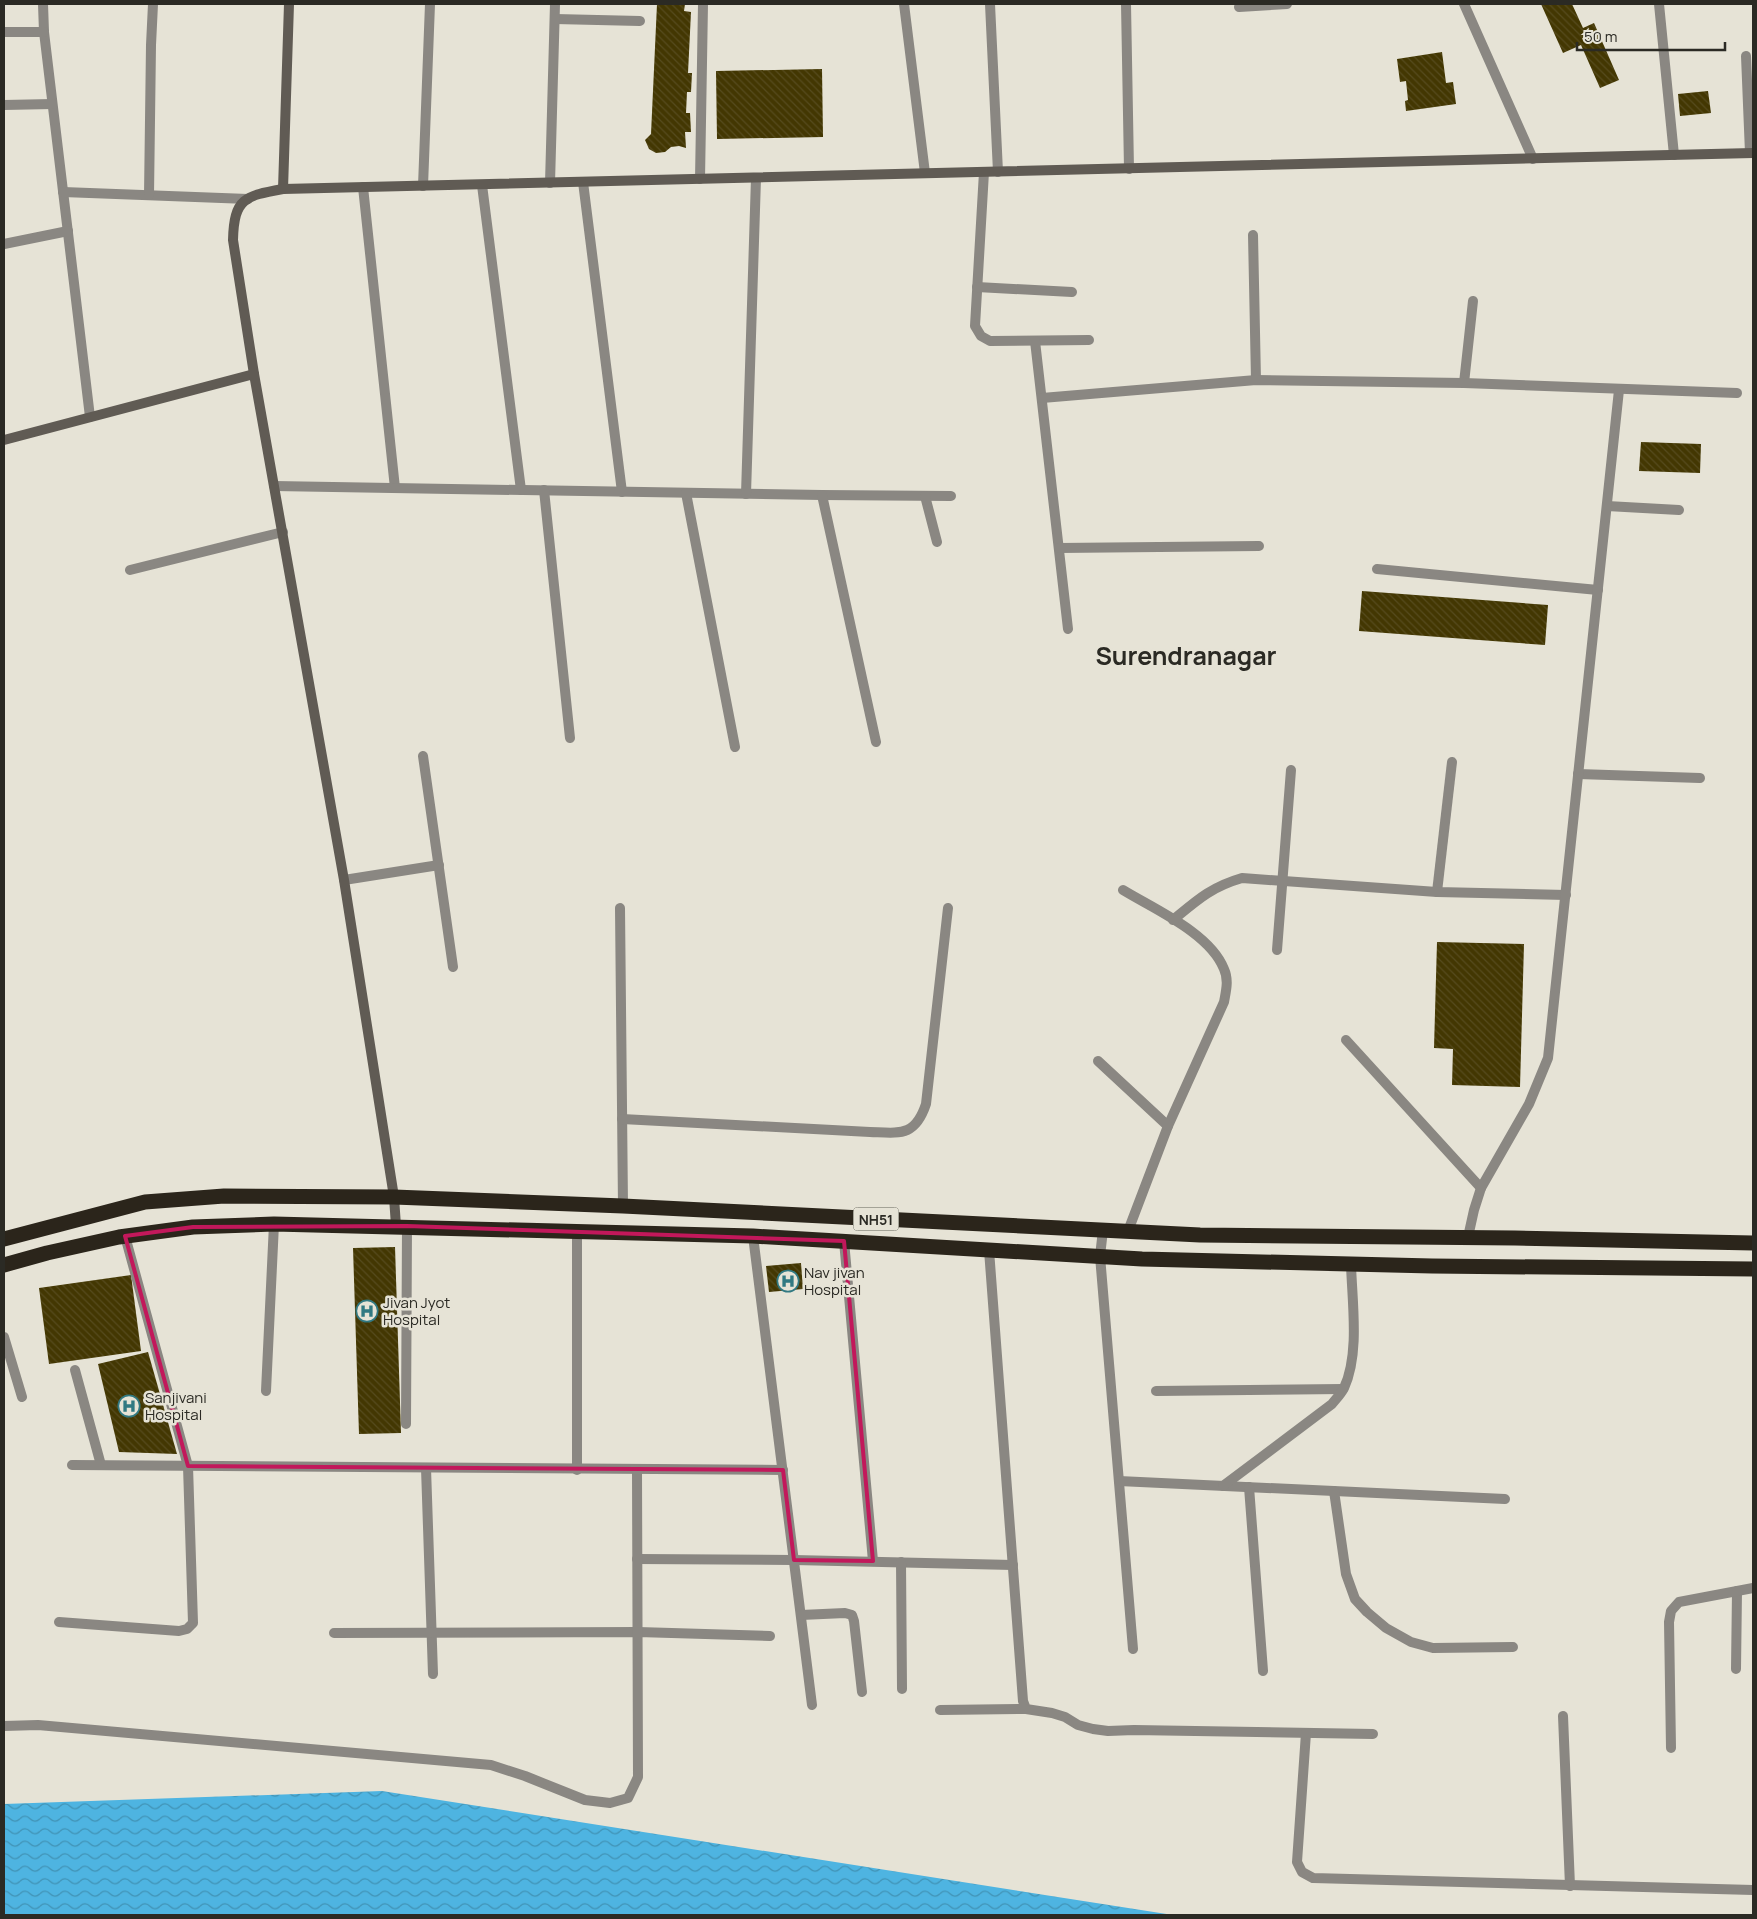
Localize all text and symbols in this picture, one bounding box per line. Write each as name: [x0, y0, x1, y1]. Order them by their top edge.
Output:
scale bar: [1577, 20, 1724, 52]
text: 50 m: [1584, 26, 1618, 47]
district label: Surendranagar: [1095, 638, 1277, 673]
road number: NH51: [854, 1208, 898, 1230]
place label: Nav jivan Hospital: [804, 1262, 865, 1300]
hospital icon: Nav jivan Hospital: [776, 1269, 800, 1293]
place label: Jivan Jyot Hospital: [383, 1292, 450, 1330]
hospital icon: Jivan Jyot Hospital: [355, 1299, 379, 1323]
place label: Sanjivani Hospital: [145, 1387, 207, 1425]
hospital icon: Sanjivani Hospital: [117, 1394, 141, 1418]

